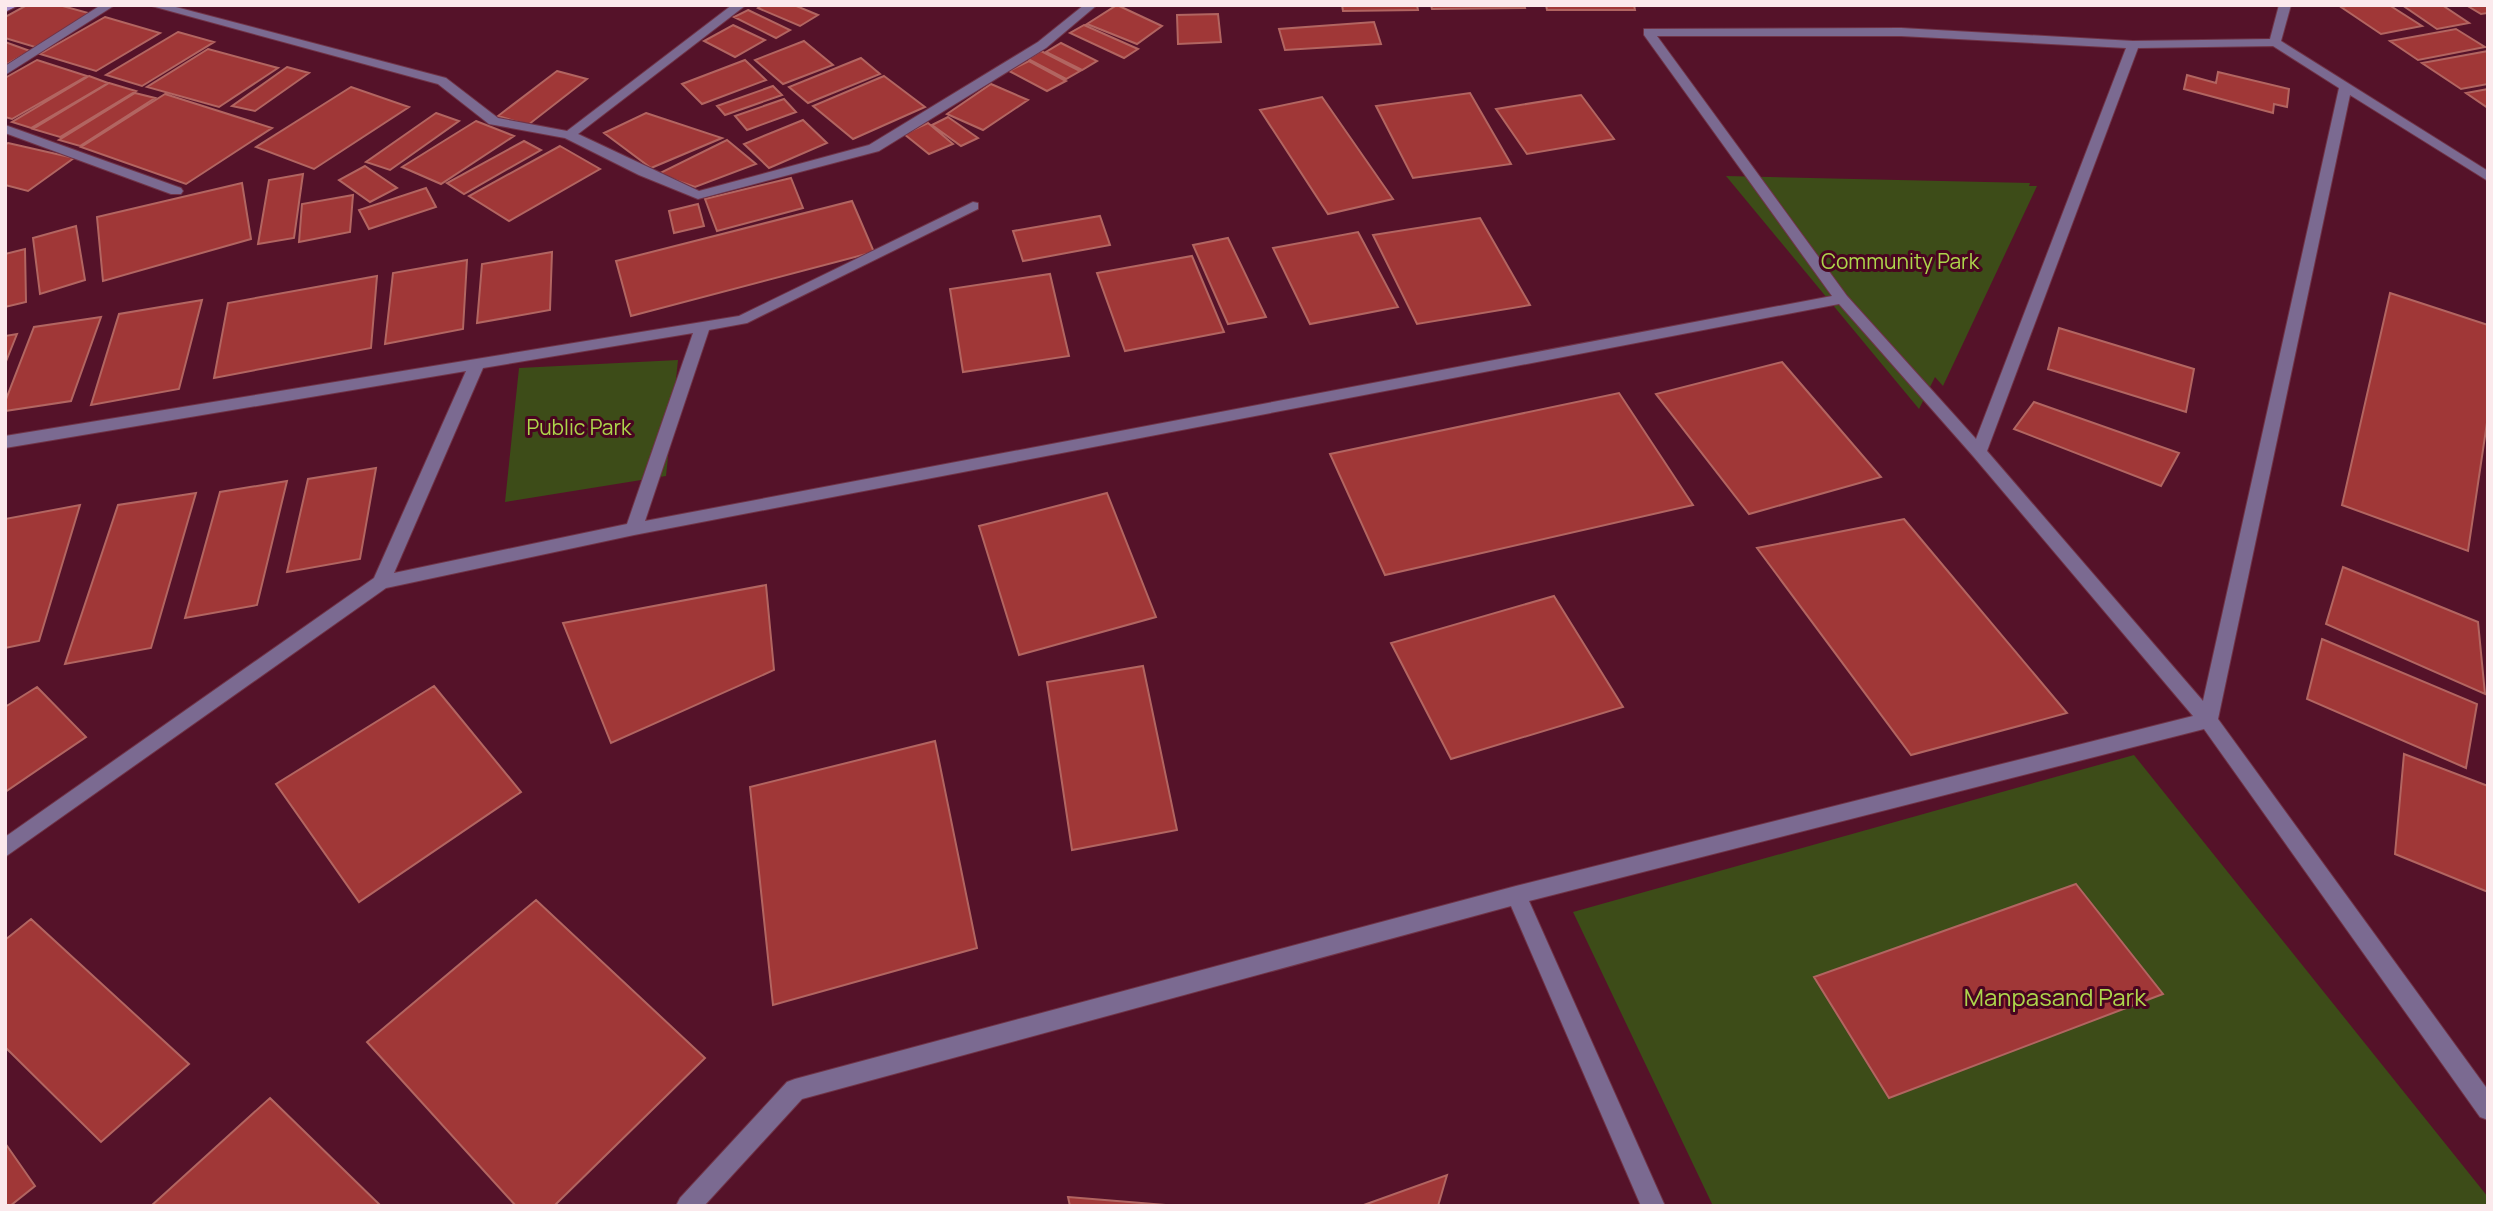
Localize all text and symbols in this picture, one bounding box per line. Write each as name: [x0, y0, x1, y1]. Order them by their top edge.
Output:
park label: Community Park: [1821, 247, 1980, 275]
park label: Public Park: [526, 413, 632, 441]
park label: Manpasand Park: [1964, 980, 2147, 1013]

